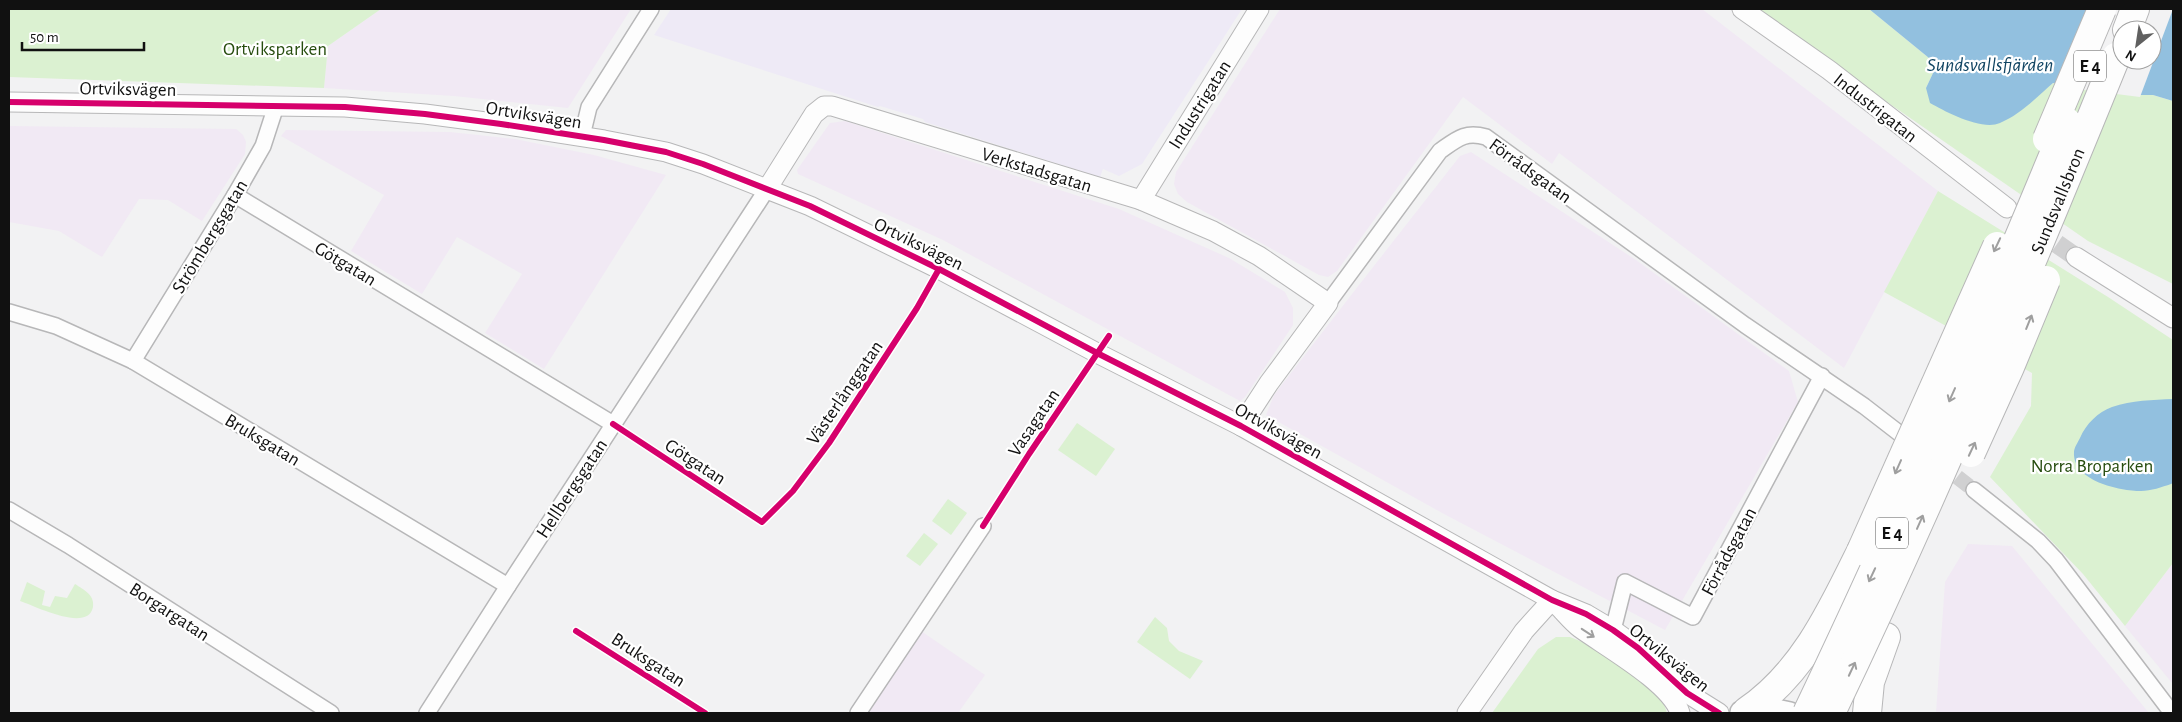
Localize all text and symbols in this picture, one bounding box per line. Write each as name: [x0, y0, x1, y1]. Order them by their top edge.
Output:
scale bar: [22, 20, 145, 52]
north arrow: [2112, 20, 2162, 70]
text: 50 m: [30, 30, 59, 45]
park label: Ortviksparken: [223, 40, 327, 59]
text: N: [2123, 47, 2139, 64]
road number: E 4: [2074, 50, 2106, 82]
water label: Sundsvallsfjärden: [1927, 55, 2053, 75]
street label: Industrigatan: [1166, 57, 1235, 152]
street label: Industrigatan: [1830, 70, 1920, 147]
street label: Ortviksvägen: [79, 79, 177, 100]
street label: Ortviksvägen: [484, 99, 583, 132]
street label: Förrådsgatan: [1485, 135, 1575, 207]
street label: Verkstadsgatan: [979, 145, 1094, 196]
street label: Sundsvallsbron: [2028, 146, 2089, 257]
street label: Strömbergsgatan: [169, 177, 252, 297]
street label: Ortviksvägen: [871, 215, 966, 274]
one-way arrow: [1992, 237, 2002, 252]
street label: Götgatan: [311, 239, 379, 290]
one-way arrow: [2024, 315, 2034, 330]
street label: Västerlånggatan: [804, 337, 887, 448]
street label: Vasagatan: [1005, 386, 1064, 460]
one-way arrow: [1947, 387, 1957, 402]
street label: Ortviksvägen: [1231, 400, 1325, 463]
street label: Bruksgatan: [221, 411, 303, 470]
street label: Hellbergsgatan: [533, 436, 611, 542]
street label: Götgatan: [661, 436, 729, 489]
one-way arrow: [1968, 442, 1978, 457]
park label: Norra Broparken: [2031, 457, 2153, 476]
one-way arrow: [1892, 459, 1902, 474]
street label: Förrådsgatan: [1698, 505, 1760, 599]
one-way arrow: [1916, 515, 1925, 530]
road number: E 4: [1876, 518, 1908, 548]
one-way arrow: [1867, 567, 1876, 582]
street label: Borgargatan: [126, 579, 213, 645]
street label: Ortviksvägen: [1625, 620, 1713, 696]
one-way arrow: [1580, 628, 1594, 638]
street label: Bruksgatan: [608, 629, 688, 691]
one-way arrow: [1847, 662, 1857, 677]

